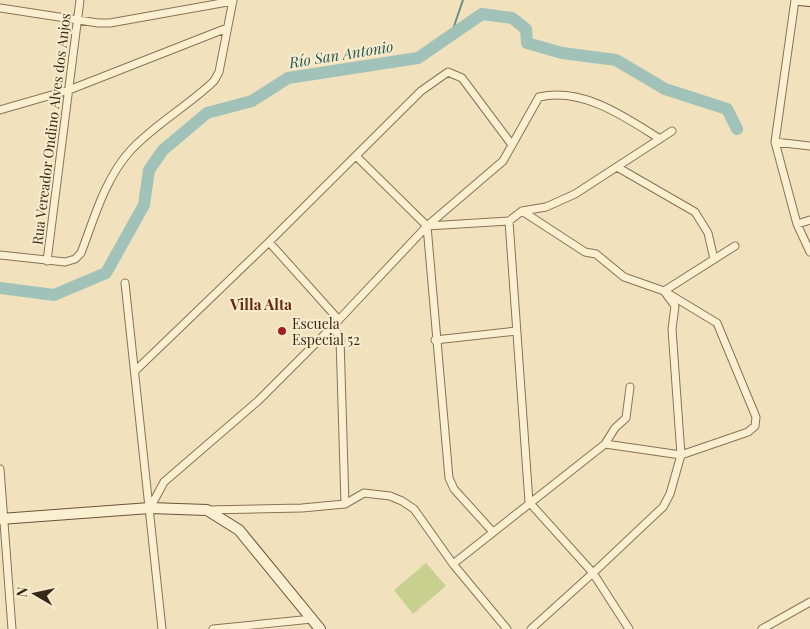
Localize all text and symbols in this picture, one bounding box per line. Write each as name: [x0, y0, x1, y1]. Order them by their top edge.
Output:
street label: Rua Vereador Ondino Alves dos Anjos: [27, 12, 75, 246]
water label: Río San Antonio: [286, 36, 395, 72]
district label: Villa Alta: [229, 294, 292, 314]
place label: Escuela Especial 52: [292, 314, 360, 349]
marker: Escuela Especial 52: [276, 325, 288, 337]
north arrow: [10, 569, 60, 619]
text: N: [11, 585, 32, 598]

